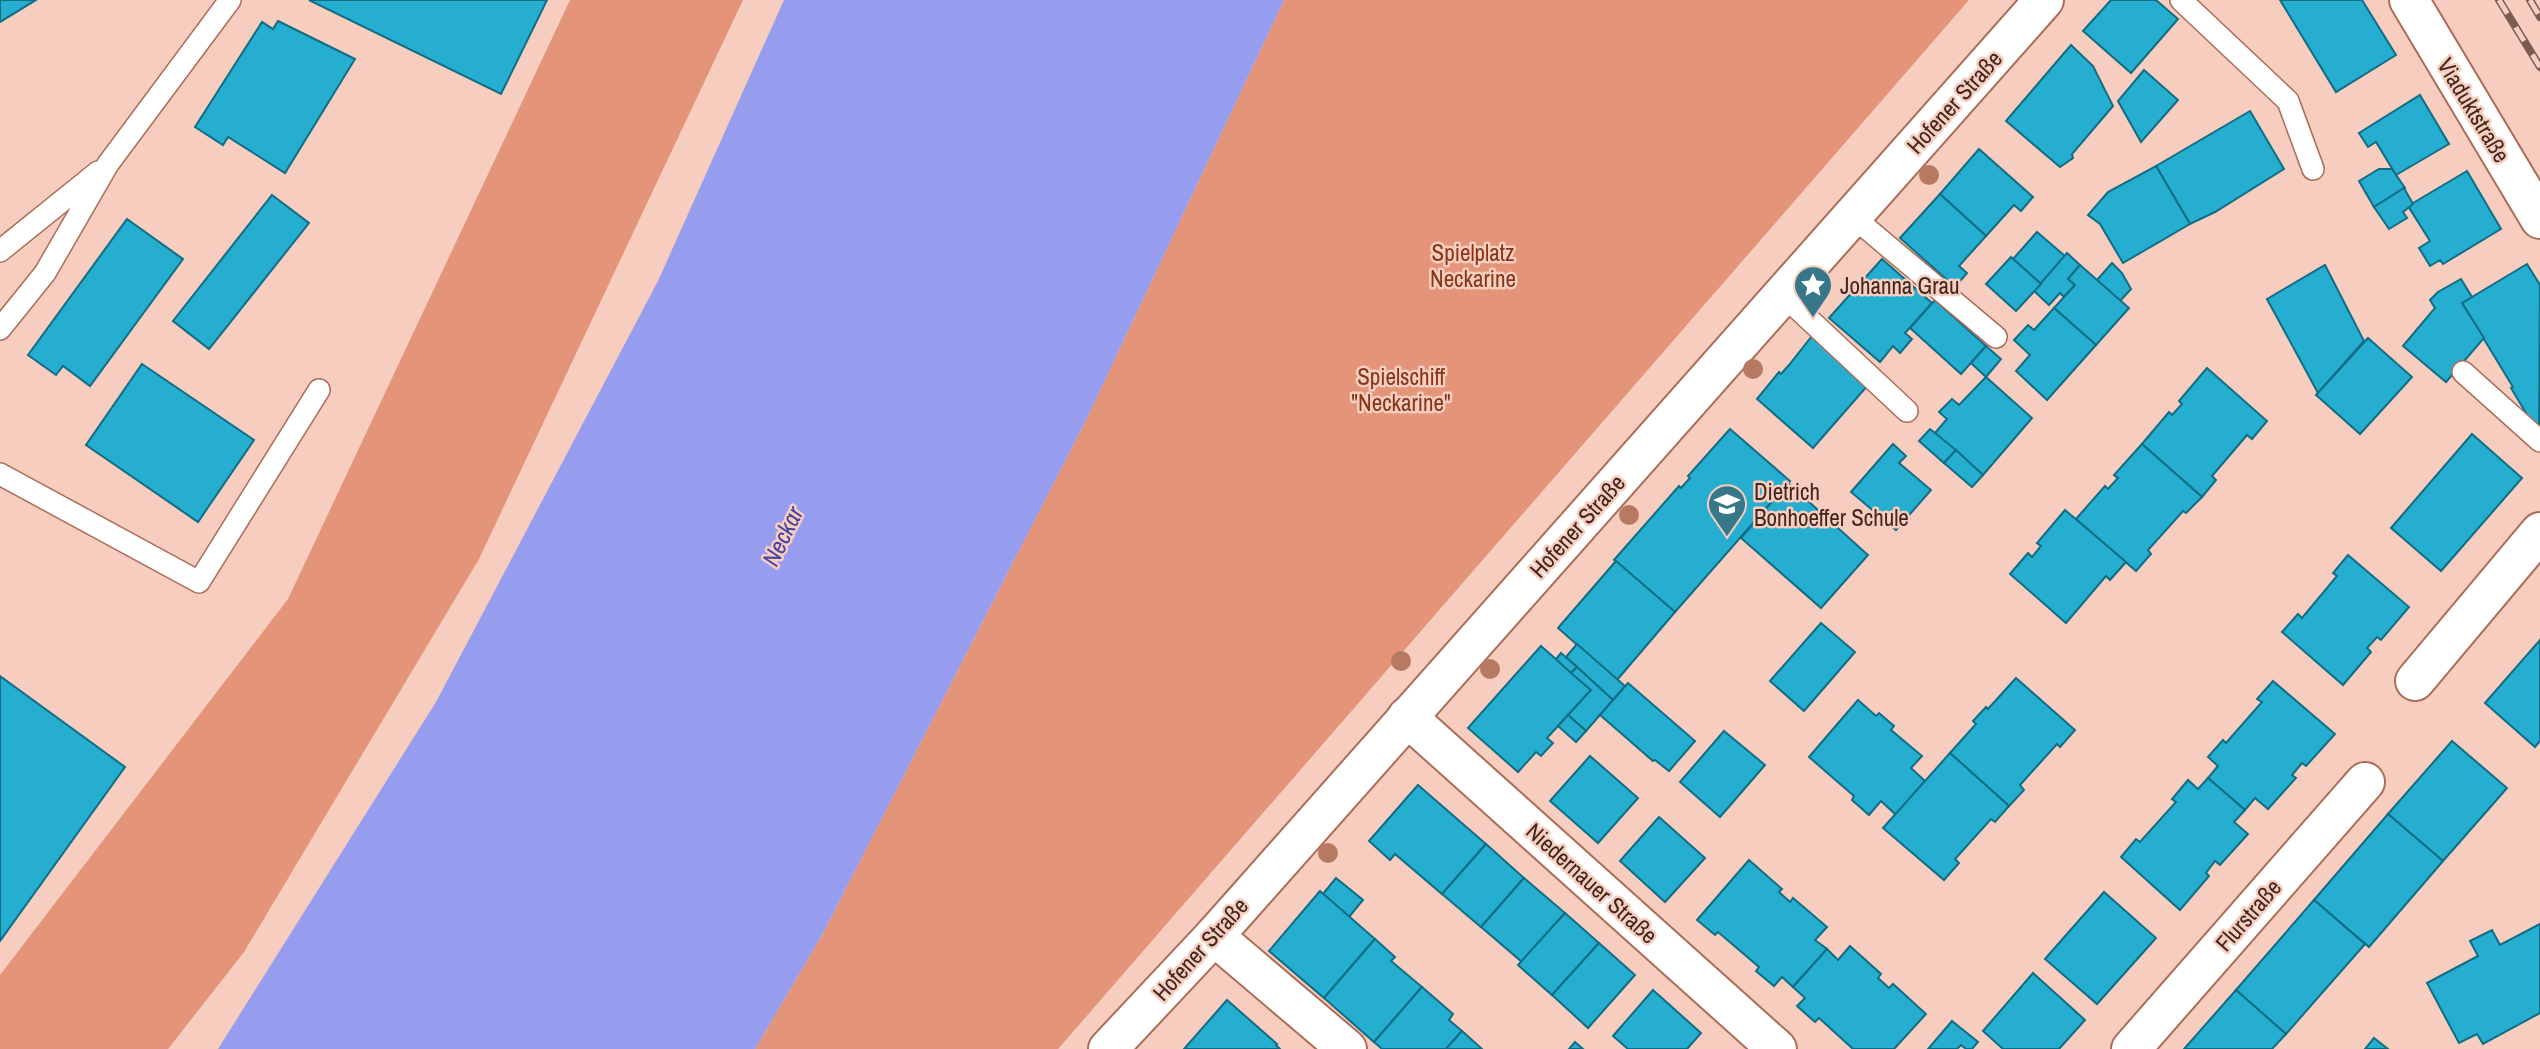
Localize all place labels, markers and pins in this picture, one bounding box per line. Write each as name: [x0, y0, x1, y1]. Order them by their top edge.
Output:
place icon: Johanna Grau: [1792, 264, 1834, 319]
place label: Johanna Grau: [1840, 270, 1960, 301]
place label: Dietrich Bonhoeffer Schule: [1754, 476, 1909, 533]
school or university icon: Dietrich Bonhoeffer Schule: [1706, 483, 1748, 538]

